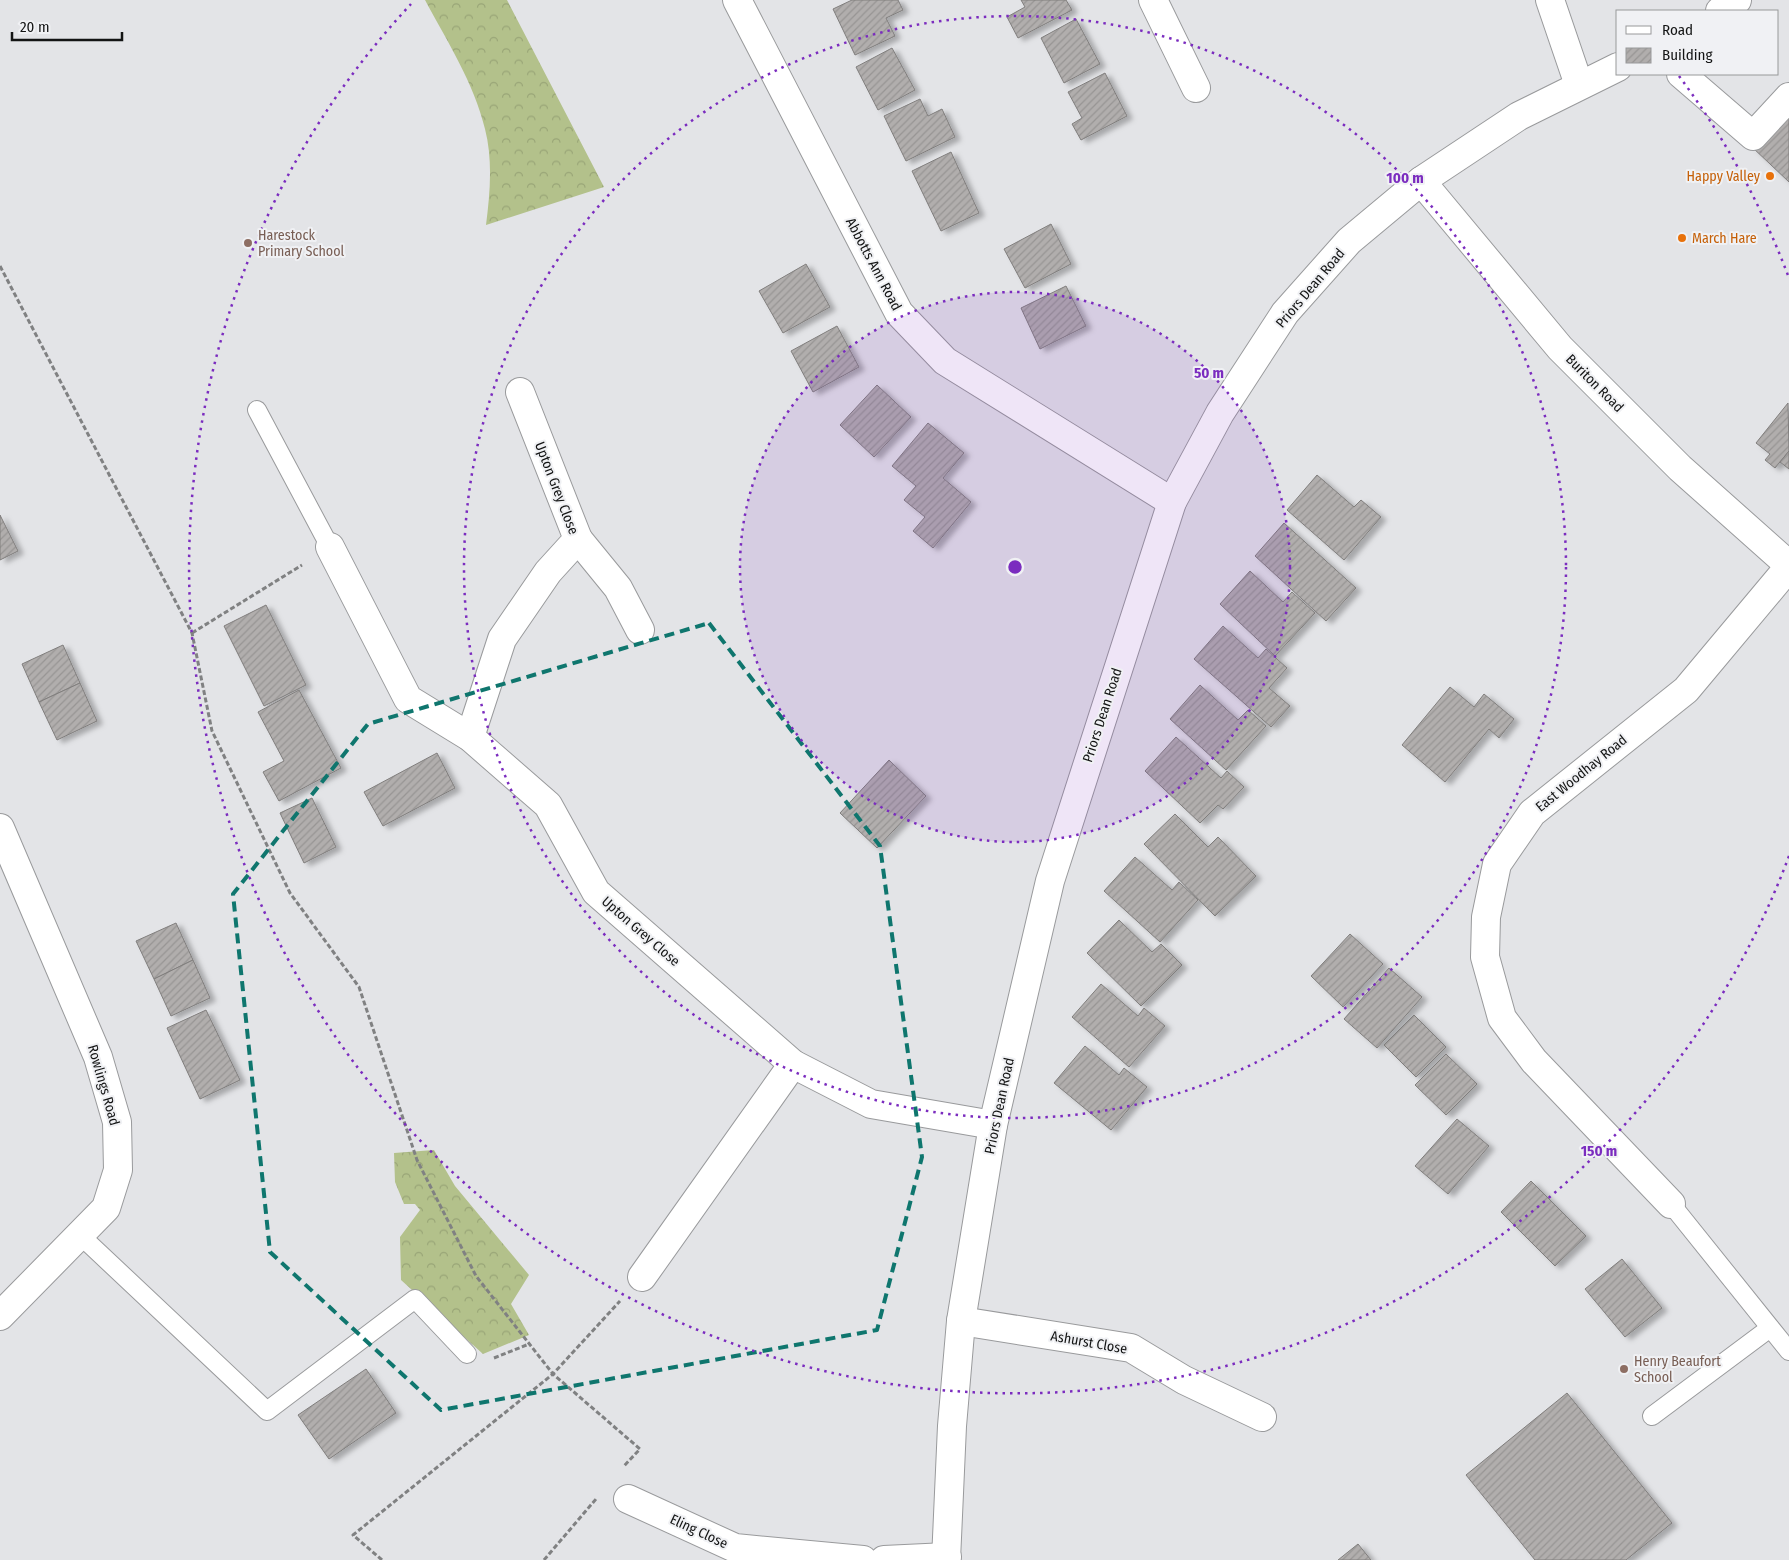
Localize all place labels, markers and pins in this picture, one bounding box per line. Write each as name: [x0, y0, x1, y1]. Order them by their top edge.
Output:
place label: Happy Valley: [1687, 168, 1761, 185]
marker: Happy Valley: [1764, 170, 1776, 182]
place label: Harestock Primary School: [258, 227, 345, 260]
place label: March Hare: [1692, 230, 1757, 247]
marker: March Hare: [1676, 232, 1688, 244]
marker: Harestock Primary School: [242, 237, 254, 249]
centre of rings: [1006, 558, 1024, 576]
place label: Henry Beaufort School: [1634, 1353, 1721, 1386]
marker: Henry Beaufort School: [1618, 1363, 1630, 1375]

